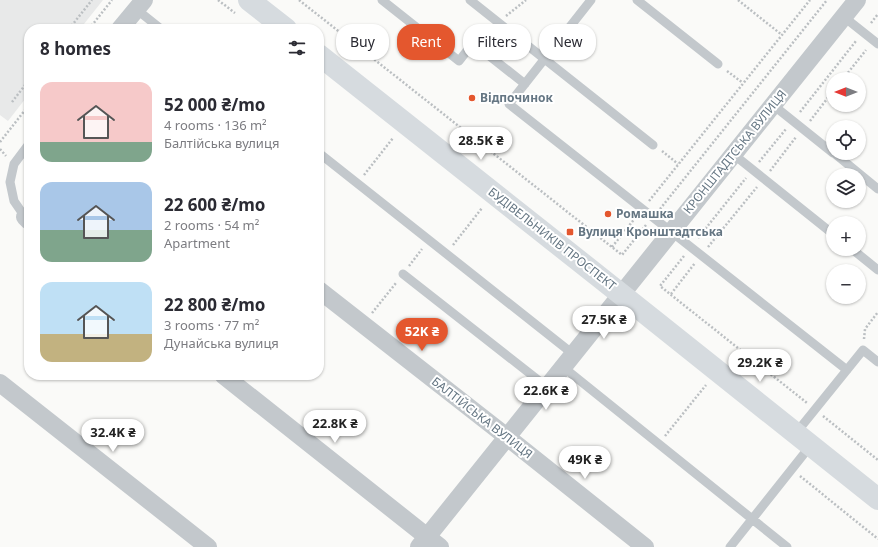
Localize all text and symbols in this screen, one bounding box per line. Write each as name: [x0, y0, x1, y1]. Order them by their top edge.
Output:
chip: Buy: [336, 24, 389, 60]
chip: Rent: [397, 24, 455, 60]
chip: Filters: [463, 24, 531, 60]
chip: New: [539, 24, 596, 60]
text: 8 homes: [40, 37, 111, 60]
icon: filters: [286, 37, 308, 59]
north arrow: [826, 72, 866, 112]
map controls: [826, 72, 866, 304]
street label: КРОНШТАДТСЬКА ВУЛИЦЯ: [679, 86, 790, 217]
place label: Відпочинок: [480, 89, 553, 106]
text: 52 000 ₴/mo: [164, 93, 265, 116]
marker: Відпочинок: [467, 93, 477, 103]
icon: home: [72, 98, 120, 146]
text: 4 rooms · 136 m²: [164, 116, 267, 134]
button: locate: [826, 120, 866, 160]
pin: 28.5K ₴: [444, 127, 518, 161]
text: 28.5K ₴: [458, 131, 504, 149]
text: Балтійська вулиця: [164, 134, 279, 152]
button: layers: [826, 168, 866, 208]
street label: БУДІВЕЛЬНИКІВ ПРОСПЕКТ: [485, 183, 620, 294]
text: 22 600 ₴/mo: [164, 193, 265, 216]
icon: home: [72, 198, 120, 246]
place label: Ромашка: [616, 205, 674, 222]
marker: Ромашка: [603, 209, 613, 219]
text: 2 rooms · 54 m²: [164, 216, 259, 234]
button: +: [826, 216, 866, 256]
place label: Вулиця Кронштадтська: [578, 223, 723, 240]
marker: Вулиця Кронштадтська: [565, 227, 575, 237]
text: Apartment: [164, 234, 230, 252]
button: −: [826, 264, 866, 304]
text: 22 800 ₴/mo: [164, 293, 265, 316]
icon: home: [72, 298, 120, 346]
pin: 27.5K ₴: [567, 306, 641, 340]
text: 27.5K ₴: [581, 310, 627, 328]
text: 3 rooms · 77 m²: [164, 316, 259, 334]
pin: 52K ₴: [394, 318, 450, 352]
text: 52K ₴: [405, 322, 439, 340]
text: Дунайська вулиця: [164, 334, 279, 352]
pin: 29.2K ₴: [723, 349, 797, 383]
text: 29.2K ₴: [737, 353, 783, 371]
street label: БАЛТІЙСЬКА ВУЛИЦЯ: [428, 373, 536, 462]
pin: 22.6K ₴: [509, 377, 583, 411]
text: 22.6K ₴: [523, 381, 569, 399]
pin: 22.8K ₴: [298, 410, 372, 444]
text: 22.8K ₴: [312, 414, 358, 432]
pin: 32.4K ₴: [76, 419, 150, 453]
text: 32.4K ₴: [90, 423, 136, 441]
pin: 49K ₴: [557, 446, 613, 480]
text: 49K ₴: [568, 450, 602, 468]

